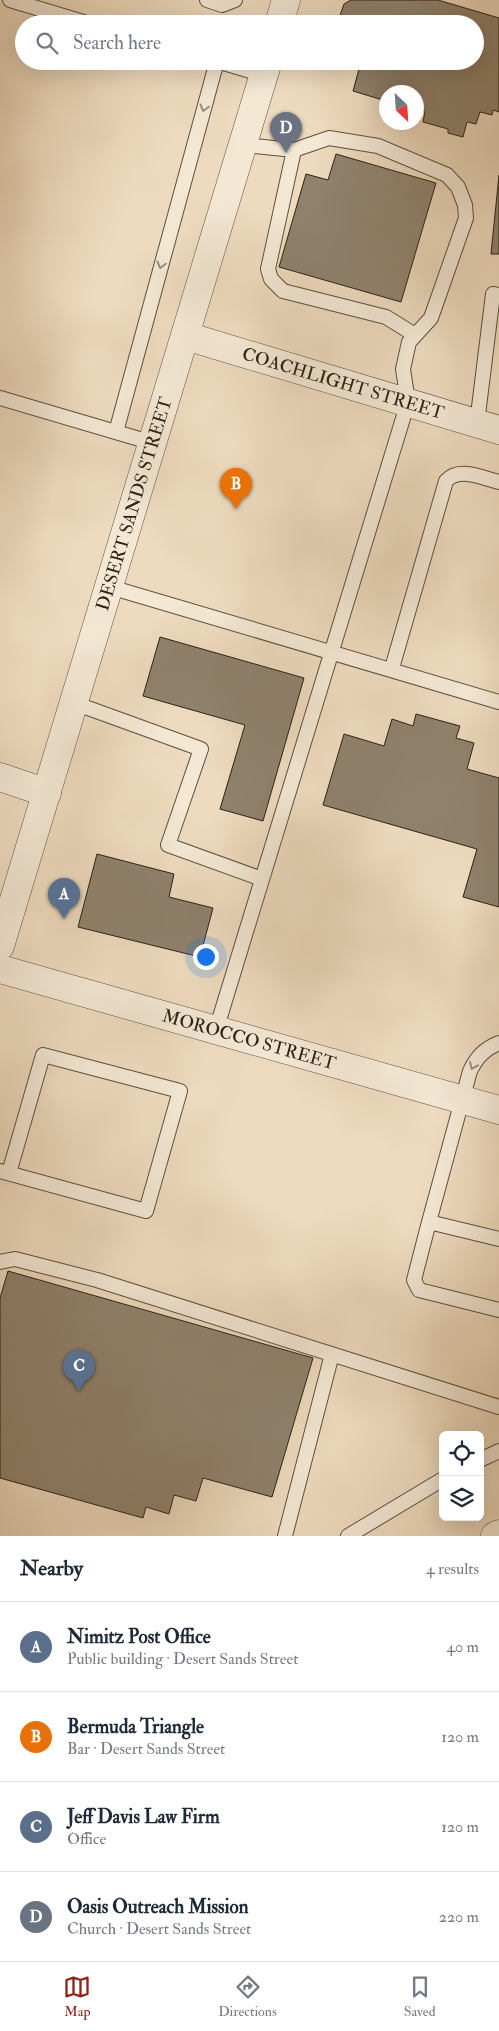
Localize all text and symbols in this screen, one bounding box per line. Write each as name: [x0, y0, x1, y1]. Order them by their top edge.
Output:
search box: [15, 15, 484, 70]
icon: search: [33, 29, 61, 57]
text: Search here: [73, 31, 161, 55]
north arrow: [379, 85, 424, 130]
one-way arrow: [199, 104, 210, 113]
pin: D: [270, 112, 302, 153]
one-way arrow: [157, 261, 167, 269]
street label: COACHLIGHT STREET: [239, 342, 447, 425]
street label: DESERT SANDS STREET: [91, 394, 178, 613]
pin: B: [220, 468, 252, 509]
pin: A: [48, 878, 80, 919]
your location: [193, 944, 219, 970]
street label: MOROCCO STREET: [160, 1004, 339, 1076]
one-way arrow: [469, 1061, 480, 1070]
pin: C: [63, 1350, 95, 1391]
map controls: [439, 1431, 484, 1521]
button: locate: [439, 1431, 484, 1476]
button: layers: [439, 1476, 484, 1521]
text: Nearby: [20, 1555, 83, 1582]
text: 4 results: [426, 1559, 479, 1579]
text: Nimitz Post Office: [67, 1625, 211, 1649]
text: A: [31, 1637, 41, 1657]
text: 40 m: [446, 1637, 479, 1657]
text: Public building · Desert Sands Street: [67, 1649, 298, 1669]
text: Bermuda Triangle: [67, 1715, 204, 1739]
text: B: [31, 1727, 41, 1747]
text: 120 m: [441, 1727, 479, 1747]
text: Bar · Desert Sands Street: [67, 1739, 225, 1759]
text: Jeff Davis Law Firm: [67, 1805, 220, 1829]
text: C: [30, 1817, 42, 1837]
text: 120 m: [441, 1817, 479, 1837]
text: Office: [67, 1829, 106, 1849]
text: Oasis Outreach Mission: [67, 1895, 249, 1919]
text: D: [29, 1907, 43, 1927]
text: 220 m: [439, 1907, 479, 1927]
text: Church · Desert Sands Street: [67, 1919, 251, 1939]
tab: Map: [63, 1973, 91, 2020]
tab: Directions: [218, 1973, 277, 2020]
tab: Saved: [404, 1973, 436, 2020]

